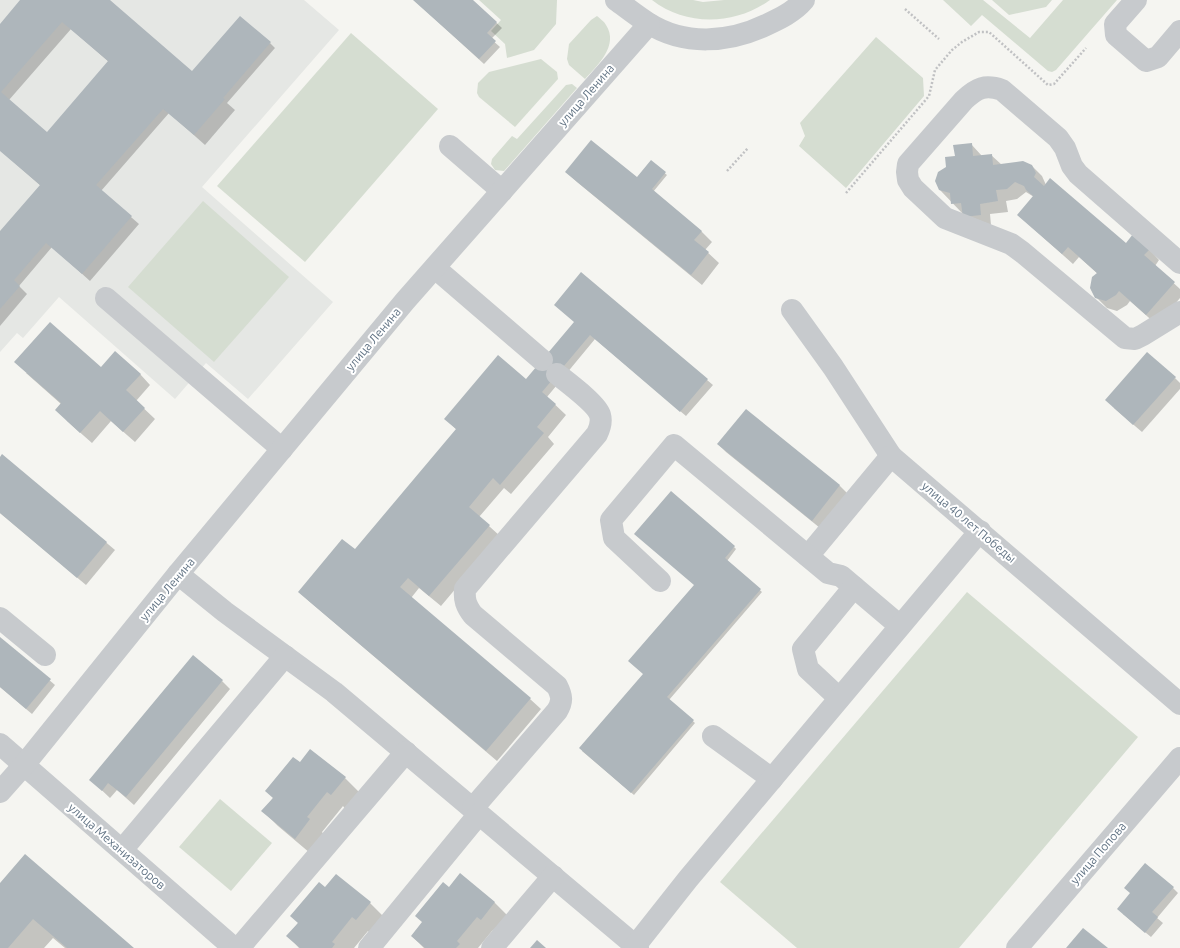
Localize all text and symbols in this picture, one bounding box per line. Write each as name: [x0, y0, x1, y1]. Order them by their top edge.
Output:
street label: улица Ленина: [556, 61, 616, 129]
street label: улица Ленина: [343, 305, 403, 373]
street label: улица 40 лет Победы: [919, 479, 1019, 565]
street label: улица Ленина: [137, 555, 197, 623]
street label: улица Механизаторов: [66, 800, 168, 892]
street label: улица Попова: [1068, 819, 1128, 887]

